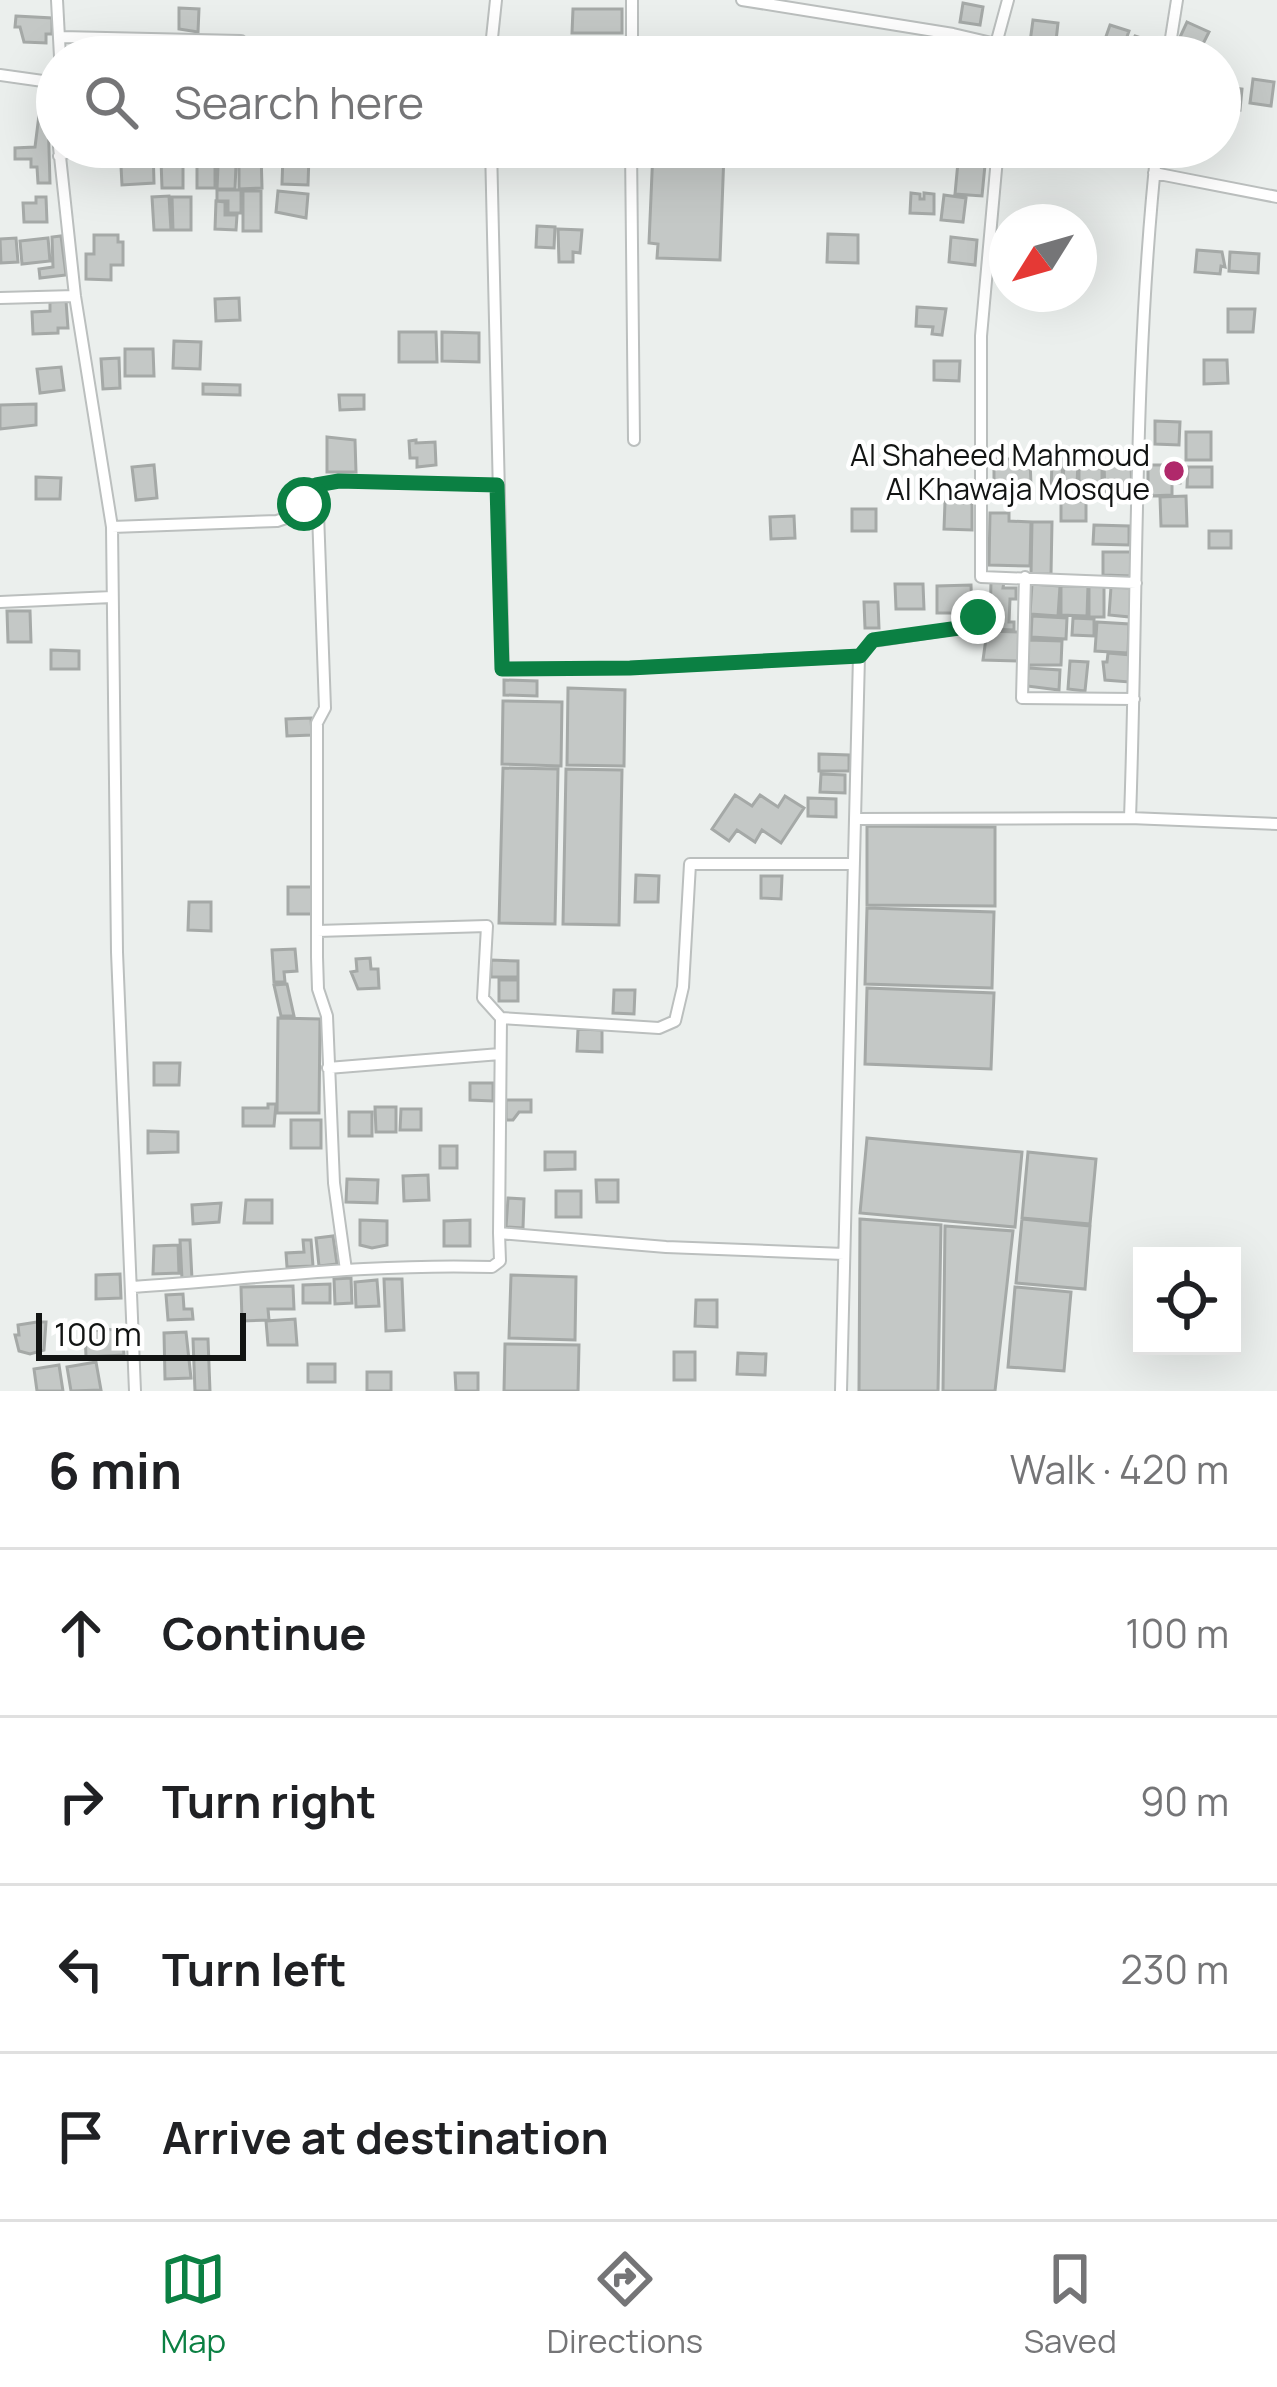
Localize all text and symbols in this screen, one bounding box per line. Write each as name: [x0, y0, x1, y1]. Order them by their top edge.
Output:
search box: [36, 36, 1241, 168]
icon: search: [78, 69, 144, 135]
text: Search here: [174, 71, 424, 133]
north arrow: [989, 204, 1097, 312]
place label: Al Shaheed Mahmoud Al Khawaja Mosque: [850, 434, 1150, 509]
marker: Al Shaheed Mahmoud Al Khawaja Mosque: [1161, 458, 1187, 484]
route start: [277, 477, 331, 531]
route end: [951, 590, 1005, 644]
map controls: [1133, 1247, 1241, 1355]
button: locate: [1133, 1247, 1241, 1355]
scale bar: [36, 1307, 246, 1360]
text: 100 m: [54, 1311, 142, 1356]
text: 6 min: [48, 1435, 182, 1504]
text: Walk · 420 m: [1010, 1442, 1229, 1496]
icon: ahead: [48, 1600, 114, 1666]
text: Continue: [162, 1602, 367, 1664]
text: 100 m: [1125, 1606, 1229, 1660]
icon: right: [48, 1768, 114, 1834]
text: Turn right: [162, 1770, 376, 1832]
text: 90 m: [1140, 1774, 1229, 1828]
icon: left: [48, 1936, 114, 2002]
text: Turn left: [162, 1938, 347, 2000]
text: 230 m: [1121, 1942, 1229, 1996]
icon: arrive: [48, 2104, 114, 2170]
text: Arrive at destination: [162, 2106, 609, 2168]
tab: Map: [160, 2246, 226, 2363]
tab: Directions: [547, 2246, 703, 2363]
tab: Saved: [1024, 2246, 1117, 2363]

